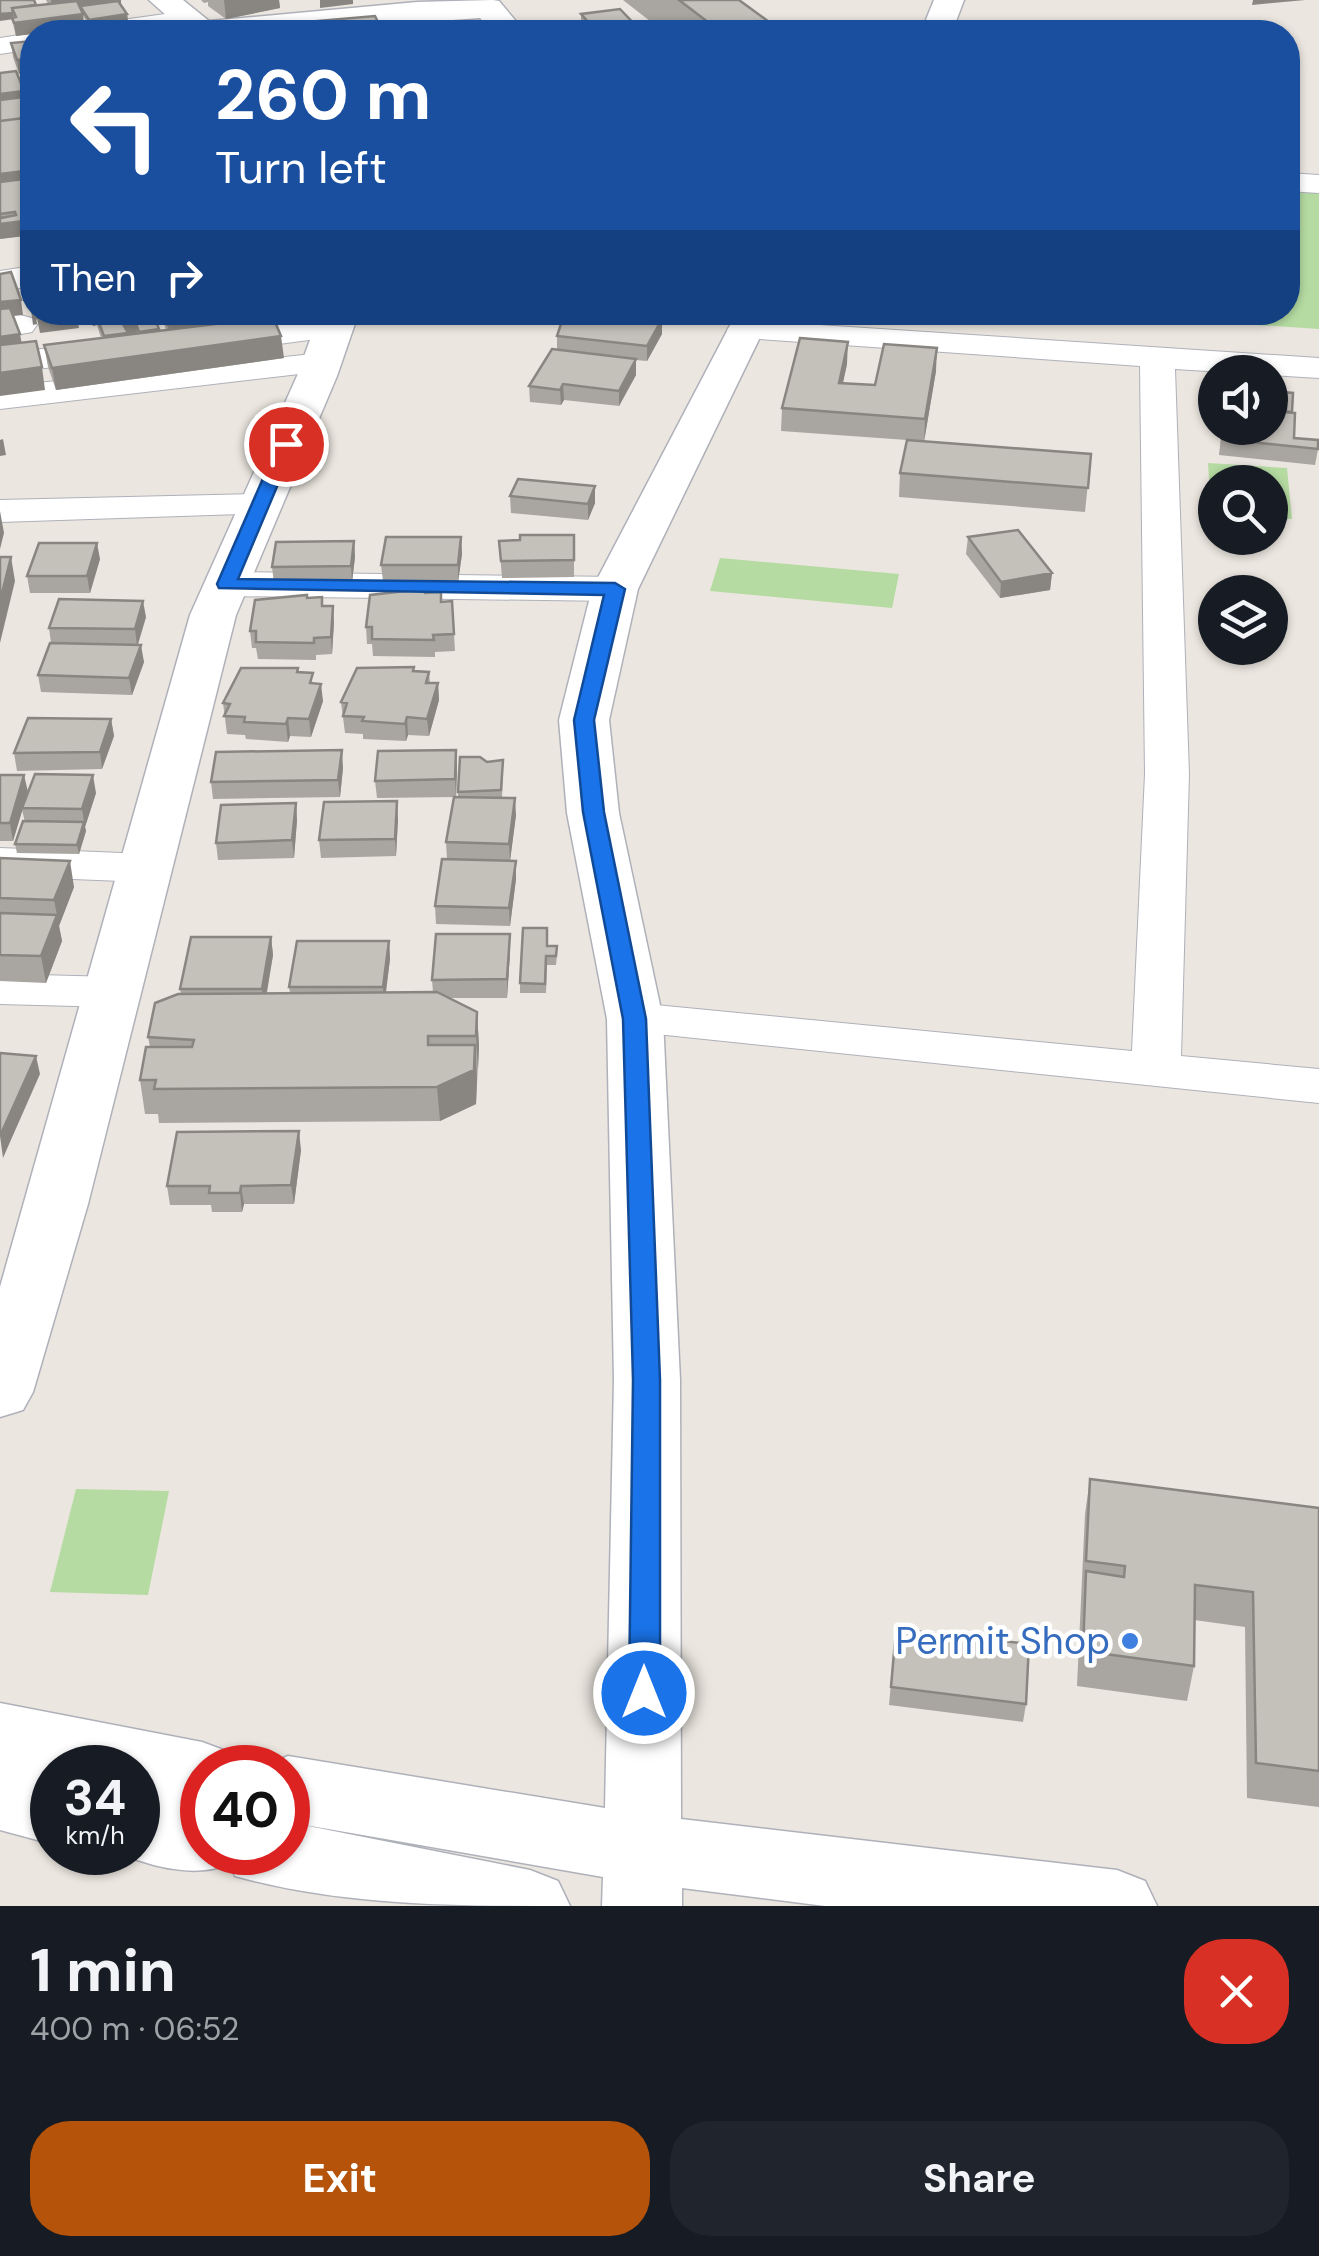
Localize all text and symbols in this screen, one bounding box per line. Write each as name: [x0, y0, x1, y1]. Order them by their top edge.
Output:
text: 260 m: [215, 50, 431, 141]
icon: left: [50, 60, 180, 190]
text: Turn left: [215, 138, 387, 197]
icon: right: [157, 250, 212, 305]
text: Then: [50, 253, 137, 303]
map controls: [1198, 355, 1288, 665]
button: sound: [1198, 355, 1288, 445]
pin: [244, 402, 329, 487]
icon: arrive: [259, 417, 314, 472]
button: search: [1198, 465, 1288, 555]
button: layers: [1198, 575, 1288, 665]
place label: Permit Shop: [895, 1616, 1110, 1666]
marker: Permit Shop: [1119, 1630, 1141, 1652]
position arrow: [592, 1641, 696, 1745]
speed limit sign: 40: [180, 1745, 310, 1875]
text: 34: [64, 1765, 126, 1831]
text: km/h: [65, 1819, 125, 1852]
text: 1 min: [30, 1931, 176, 2010]
button: close: [1184, 1939, 1289, 2044]
text: 400 m · 06:52: [30, 2008, 239, 2050]
button: Exit: [30, 2121, 650, 2236]
button: Share: [670, 2121, 1289, 2236]

